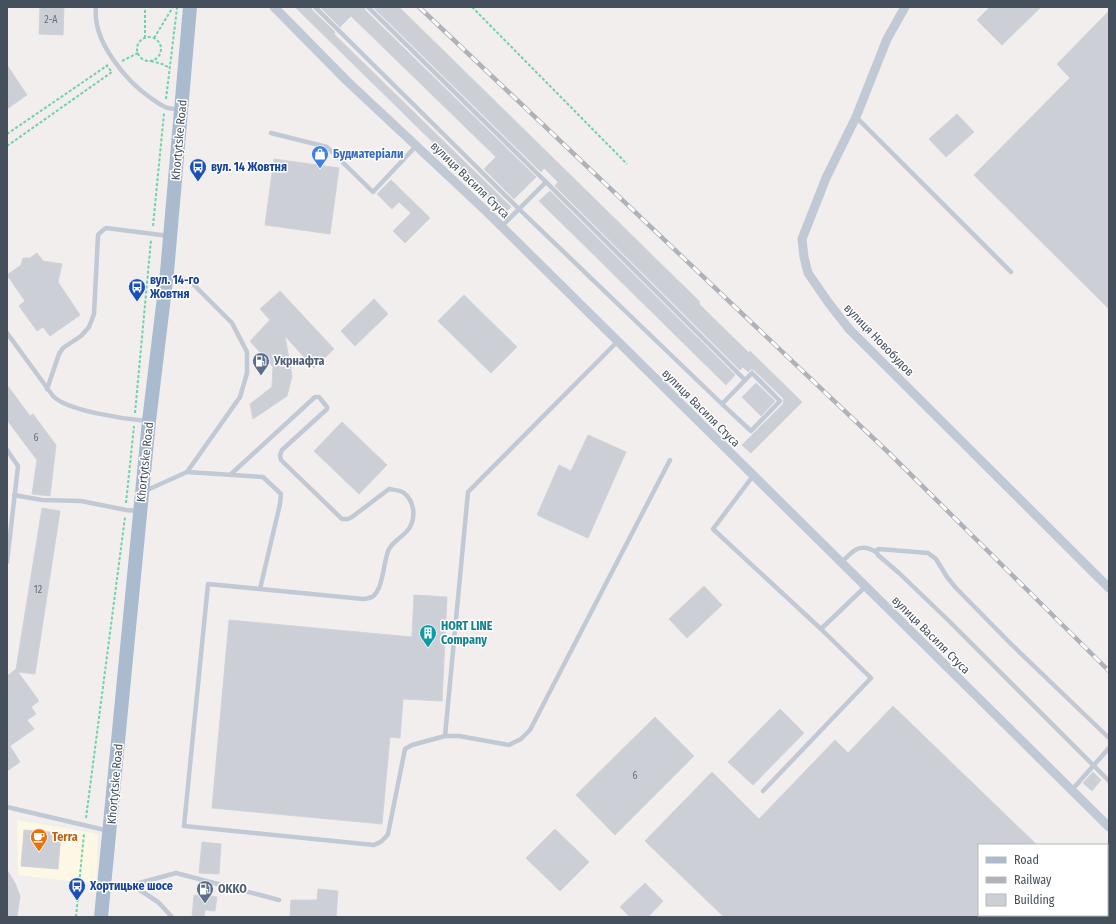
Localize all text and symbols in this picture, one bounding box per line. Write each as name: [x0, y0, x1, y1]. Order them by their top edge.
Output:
house number: 2-А: [44, 14, 58, 26]
street label: Khortytske Road: [169, 99, 189, 181]
street label: вулиця Василя Стуса: [428, 139, 512, 221]
shop icon: Будматеріали: [310, 144, 330, 169]
place label: Будматеріали: [333, 147, 403, 161]
bus stop icon: вул. 14 Жовтня: [188, 157, 208, 182]
place label: вул. 14 Жовтня: [211, 160, 287, 174]
place label: вул. 14-го Жовтня: [149, 273, 200, 301]
bus stop icon: вул. 14-го Жовтня: [127, 277, 147, 302]
street label: вулиця Новобудов: [841, 301, 917, 379]
fuel station icon: Укрнафта: [251, 351, 271, 376]
place label: Укрнафта: [273, 354, 324, 368]
street label: вулиця Василя Стуса: [659, 366, 743, 450]
street label: Khortytske Road: [134, 421, 156, 503]
house number: 6: [34, 432, 39, 444]
house number: 12: [34, 584, 43, 596]
street label: вулиця Василя Стуса: [889, 593, 973, 677]
place label: HORT LINE Company: [441, 619, 493, 647]
building icon: HORT LINE Company: [418, 623, 438, 648]
street label: Khortytske Road: [105, 743, 125, 825]
house number: 6: [633, 770, 638, 782]
cafe icon: Terra: [29, 827, 49, 852]
place label: Terra: [52, 830, 78, 844]
legend: [978, 844, 1108, 916]
text: Road: [1014, 853, 1039, 867]
text: Railway: [1014, 873, 1052, 887]
bus stop icon: Хортицьке шосе: [67, 876, 87, 901]
place label: Хортицьке шосе: [89, 879, 173, 893]
fuel station icon: OKKO: [195, 879, 215, 904]
place label: OKKO: [218, 882, 247, 896]
text: Building: [1014, 893, 1055, 907]

